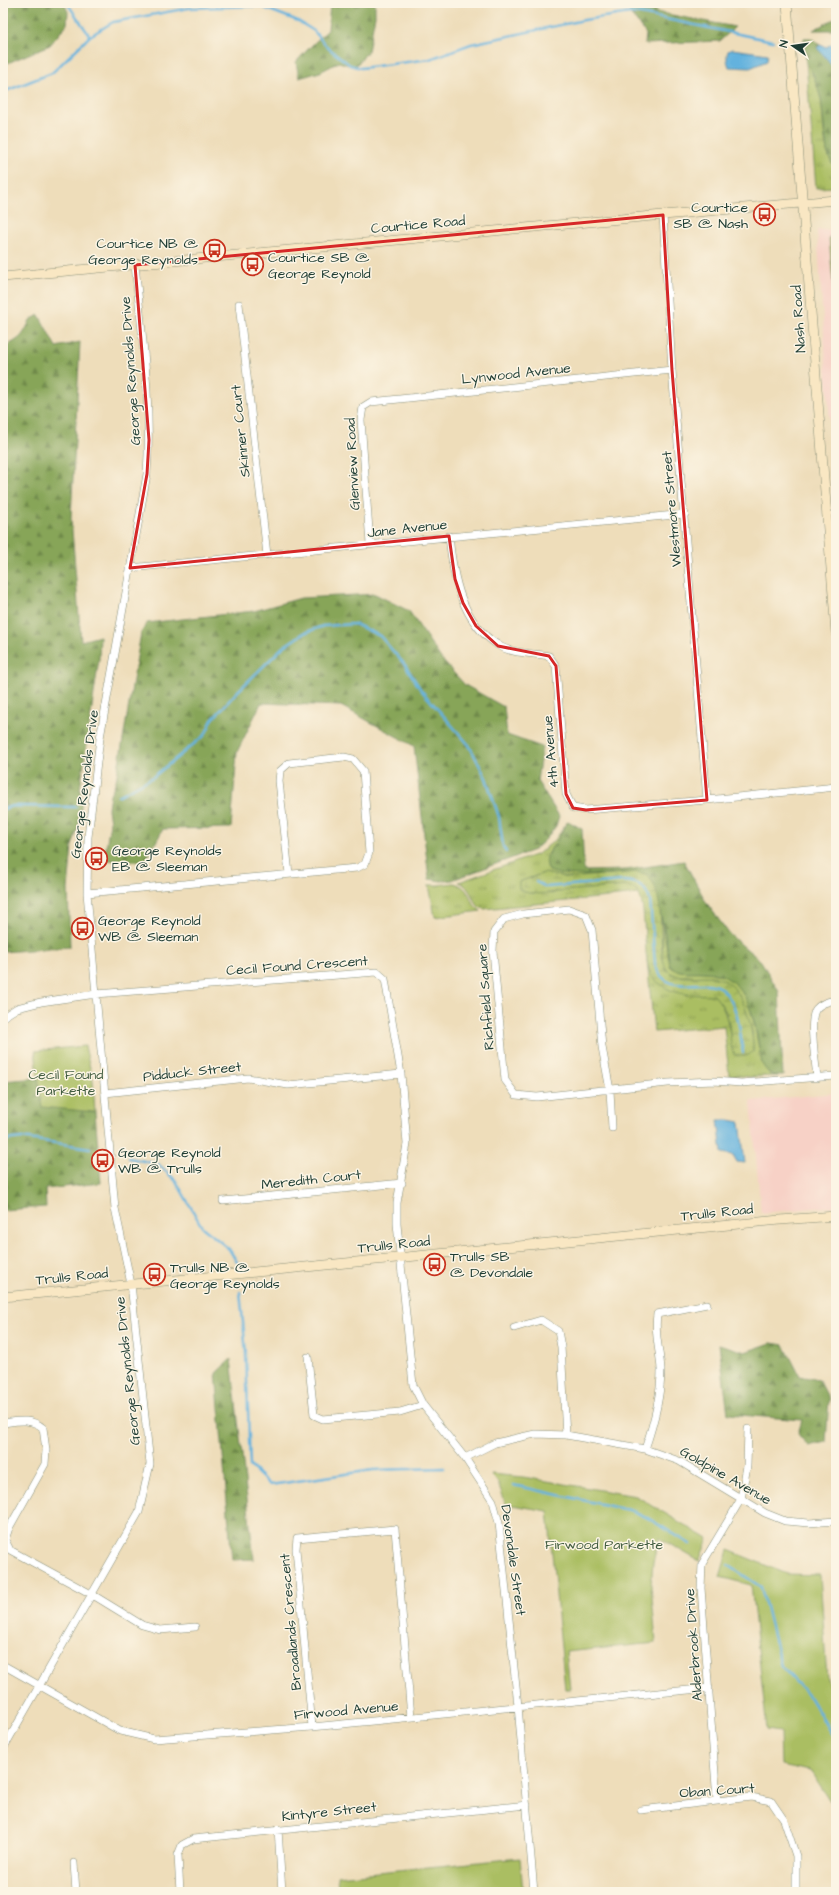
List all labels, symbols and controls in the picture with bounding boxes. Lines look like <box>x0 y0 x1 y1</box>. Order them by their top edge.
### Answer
north arrow <box>773 26 813 66</box>
text: N <box>776 39 792 49</box>
place label: Courtice SB @ Nash <box>673 198 748 234</box>
bus stop icon: Courtice SB @ Nash <box>751 202 777 228</box>
street label: Courtice Road <box>370 211 466 239</box>
place label: Courtice NB @ George Reynolds <box>88 234 198 270</box>
bus stop icon: Courtice NB @ George Reynolds <box>201 238 227 264</box>
place label: Courtice SB @ George Reynold <box>268 248 371 284</box>
bus stop icon: Courtice SB @ George Reynold <box>239 252 265 278</box>
street label: Nash Road <box>787 285 811 353</box>
street label: George Reynolds Drive <box>116 295 146 446</box>
street label: Lynwood Avenue <box>461 358 572 390</box>
street label: Skinner Court <box>226 383 256 478</box>
street label: Glenview Road <box>341 417 365 511</box>
street label: Westmore Street <box>657 450 687 568</box>
street label: Jane Avenue <box>366 515 448 543</box>
street label: George Reynolds Drive <box>66 708 104 859</box>
street label: 4th Avenue <box>538 714 564 789</box>
place label: George Reynolds EB @ Sleeman <box>112 841 222 877</box>
bus stop icon: George Reynolds EB @ Sleeman <box>84 845 110 871</box>
place label: George Reynold WB @ Sleeman <box>98 911 201 947</box>
bus stop icon: George Reynold WB @ Sleeman <box>69 915 95 941</box>
street label: Richfield Square <box>472 943 500 1051</box>
street label: Cecil Found Crescent <box>226 951 369 981</box>
street label: Pidduck Street <box>142 1057 243 1087</box>
park label: Cecil Found Parkette <box>28 1065 104 1101</box>
place label: George Reynold WB @ Trulls <box>118 1143 221 1179</box>
bus stop icon: George Reynold WB @ Trulls <box>90 1147 116 1173</box>
street label: Meredith Court <box>260 1165 362 1195</box>
street label: Trulls Road <box>680 1199 754 1227</box>
street label: Trulls Road <box>357 1231 431 1259</box>
place label: Trulls SB @ Devondale <box>450 1247 533 1283</box>
bus stop icon: Trulls SB @ Devondale <box>422 1251 448 1277</box>
place label: Trulls NB @ George Reynolds <box>170 1258 280 1294</box>
bus stop icon: Trulls NB @ George Reynolds <box>141 1262 167 1288</box>
street label: Trulls Road <box>35 1263 109 1291</box>
street label: George Reynolds Drive <box>110 1295 146 1446</box>
street label: Goldpine Avenue <box>676 1442 775 1510</box>
street label: Devondale Street <box>495 1503 531 1617</box>
park label: Firwood Parkette <box>545 1535 664 1555</box>
street label: Broadlands Crescent <box>275 1552 307 1691</box>
street label: Alderbrook Drive <box>680 1587 708 1702</box>
street label: Firwood Avenue <box>293 1696 400 1726</box>
street label: Oban Court <box>679 1778 756 1804</box>
street label: Kintyre Street <box>281 1797 378 1827</box>

